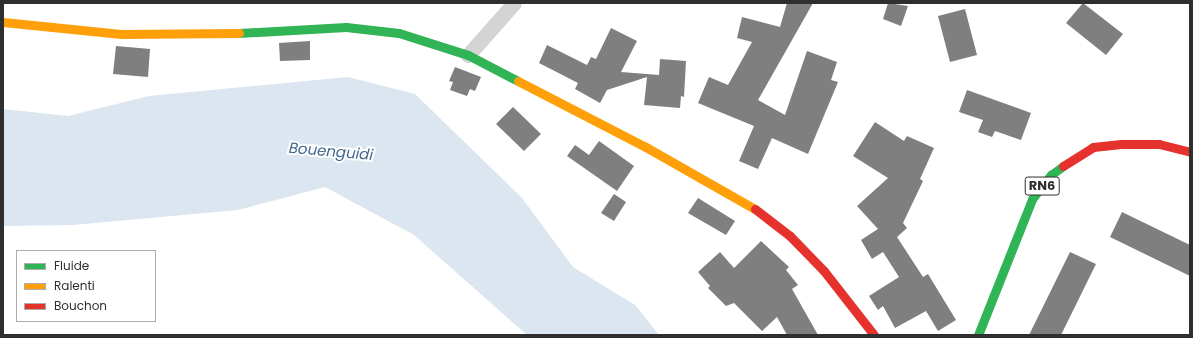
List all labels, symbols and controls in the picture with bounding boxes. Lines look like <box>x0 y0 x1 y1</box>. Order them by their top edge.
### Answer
water label: Bouenguidi <box>288 138 374 164</box>
road number: RN6 <box>1024 175 1060 197</box>
legend <box>16 250 156 322</box>
text: Fluide <box>54 257 89 274</box>
text: Ralenti <box>54 277 95 294</box>
text: Bouchon <box>54 297 107 314</box>

